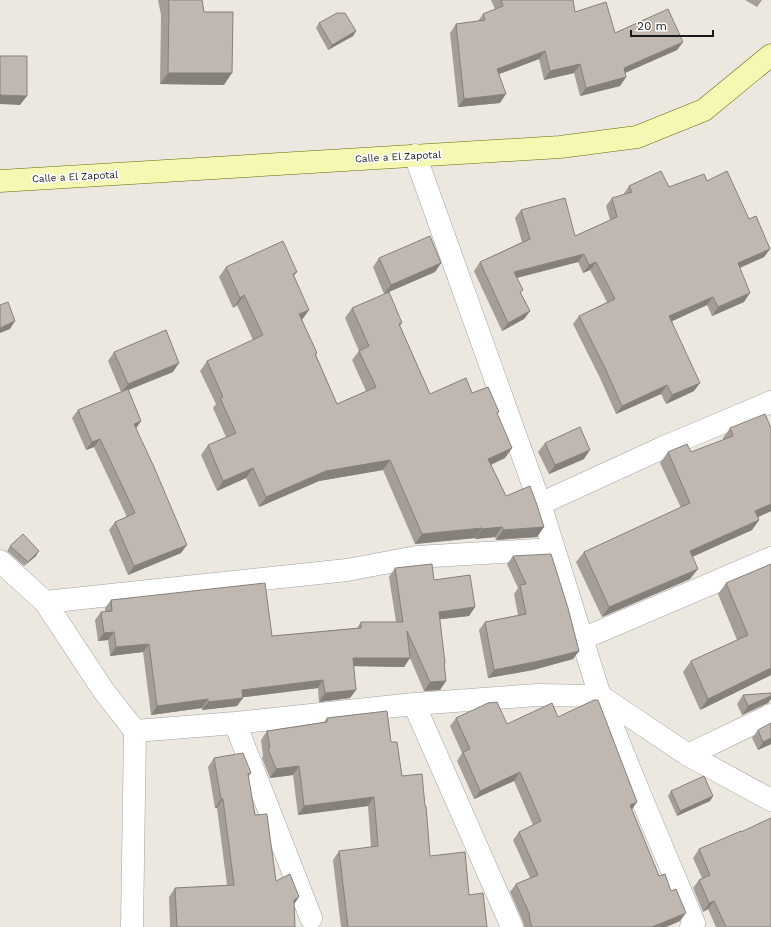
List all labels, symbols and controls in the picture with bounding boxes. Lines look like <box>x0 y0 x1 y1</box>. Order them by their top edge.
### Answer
scale bar <box>631 12 713 38</box>
text: 20 m <box>637 19 667 33</box>
street label: Calle a El Zapotal <box>355 149 441 164</box>
street label: Calle a El Zapotal <box>32 169 118 184</box>

